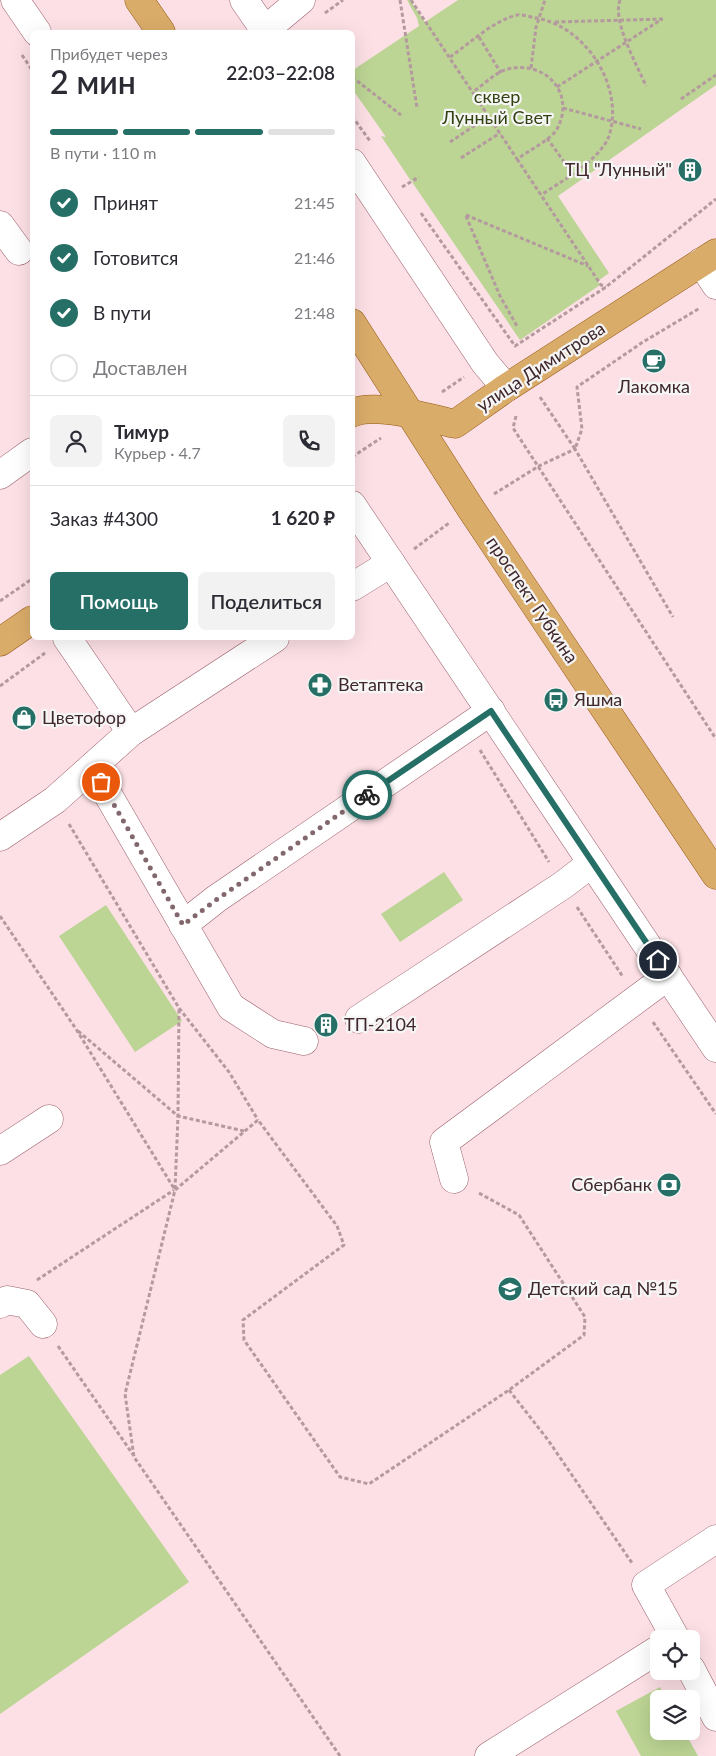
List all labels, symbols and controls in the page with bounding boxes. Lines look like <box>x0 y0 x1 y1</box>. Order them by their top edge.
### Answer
text: Прибудет через <box>50 44 168 63</box>
text: 22:03–22:08 <box>226 61 335 84</box>
text: 2 мин <box>50 62 136 101</box>
park label: сквер Лунный Свет <box>441 85 552 128</box>
text: В пути · 110 m <box>50 143 156 162</box>
building icon: ТЦ "Лунный" <box>677 157 703 183</box>
place label: ТЦ "Лунный" <box>565 158 672 180</box>
icon: check <box>50 189 78 217</box>
text: Принят <box>93 191 158 214</box>
text: 21:45 <box>294 193 335 212</box>
icon: check <box>50 244 78 272</box>
text: Готовится <box>93 246 178 269</box>
text: 21:46 <box>294 248 335 267</box>
icon: check <box>50 299 78 327</box>
text: В пути <box>93 301 151 324</box>
text: 21:48 <box>294 303 335 322</box>
street label: улица Димитрова <box>472 317 609 416</box>
cafe icon: Лакомка <box>641 348 667 374</box>
text: Доставлен <box>93 356 187 379</box>
place label: Лакомка <box>617 375 690 397</box>
button: person <box>50 415 102 467</box>
button: phone <box>283 415 335 467</box>
text: Тимур <box>114 420 169 443</box>
text: Курьер · 4.7 <box>114 443 201 462</box>
text: 1 620 ₽ <box>271 506 335 529</box>
text: Заказ #4300 <box>50 507 158 530</box>
street label: проспект Губкина <box>482 532 583 667</box>
button: Помощь <box>50 572 188 630</box>
button: Поделиться <box>198 572 335 630</box>
pharmacy icon: Ветаптека <box>307 672 333 698</box>
place label: Ветаптека <box>338 673 423 695</box>
bus stop icon: Яшма <box>543 687 569 713</box>
place label: Яшма <box>573 688 622 710</box>
shop icon: Цветофор <box>11 705 37 731</box>
place label: Цветофор <box>42 706 126 728</box>
pin <box>80 761 122 803</box>
icon: bag <box>87 768 115 796</box>
courier <box>342 770 392 820</box>
icon: bike <box>353 781 381 809</box>
pin <box>637 939 679 981</box>
icon: home <box>644 946 672 974</box>
building icon: ТП-2104 <box>313 1012 339 1038</box>
place label: ТП-2104 <box>344 1013 416 1035</box>
bank icon: Сбербанк <box>656 1172 682 1198</box>
place label: Сбербанк <box>571 1173 653 1195</box>
school or university icon: Детский сад №15 <box>497 1276 523 1302</box>
place label: Детский сад №15 <box>528 1277 678 1299</box>
map controls <box>650 1630 700 1740</box>
button: locate <box>650 1630 700 1680</box>
button: layers <box>650 1690 700 1740</box>

